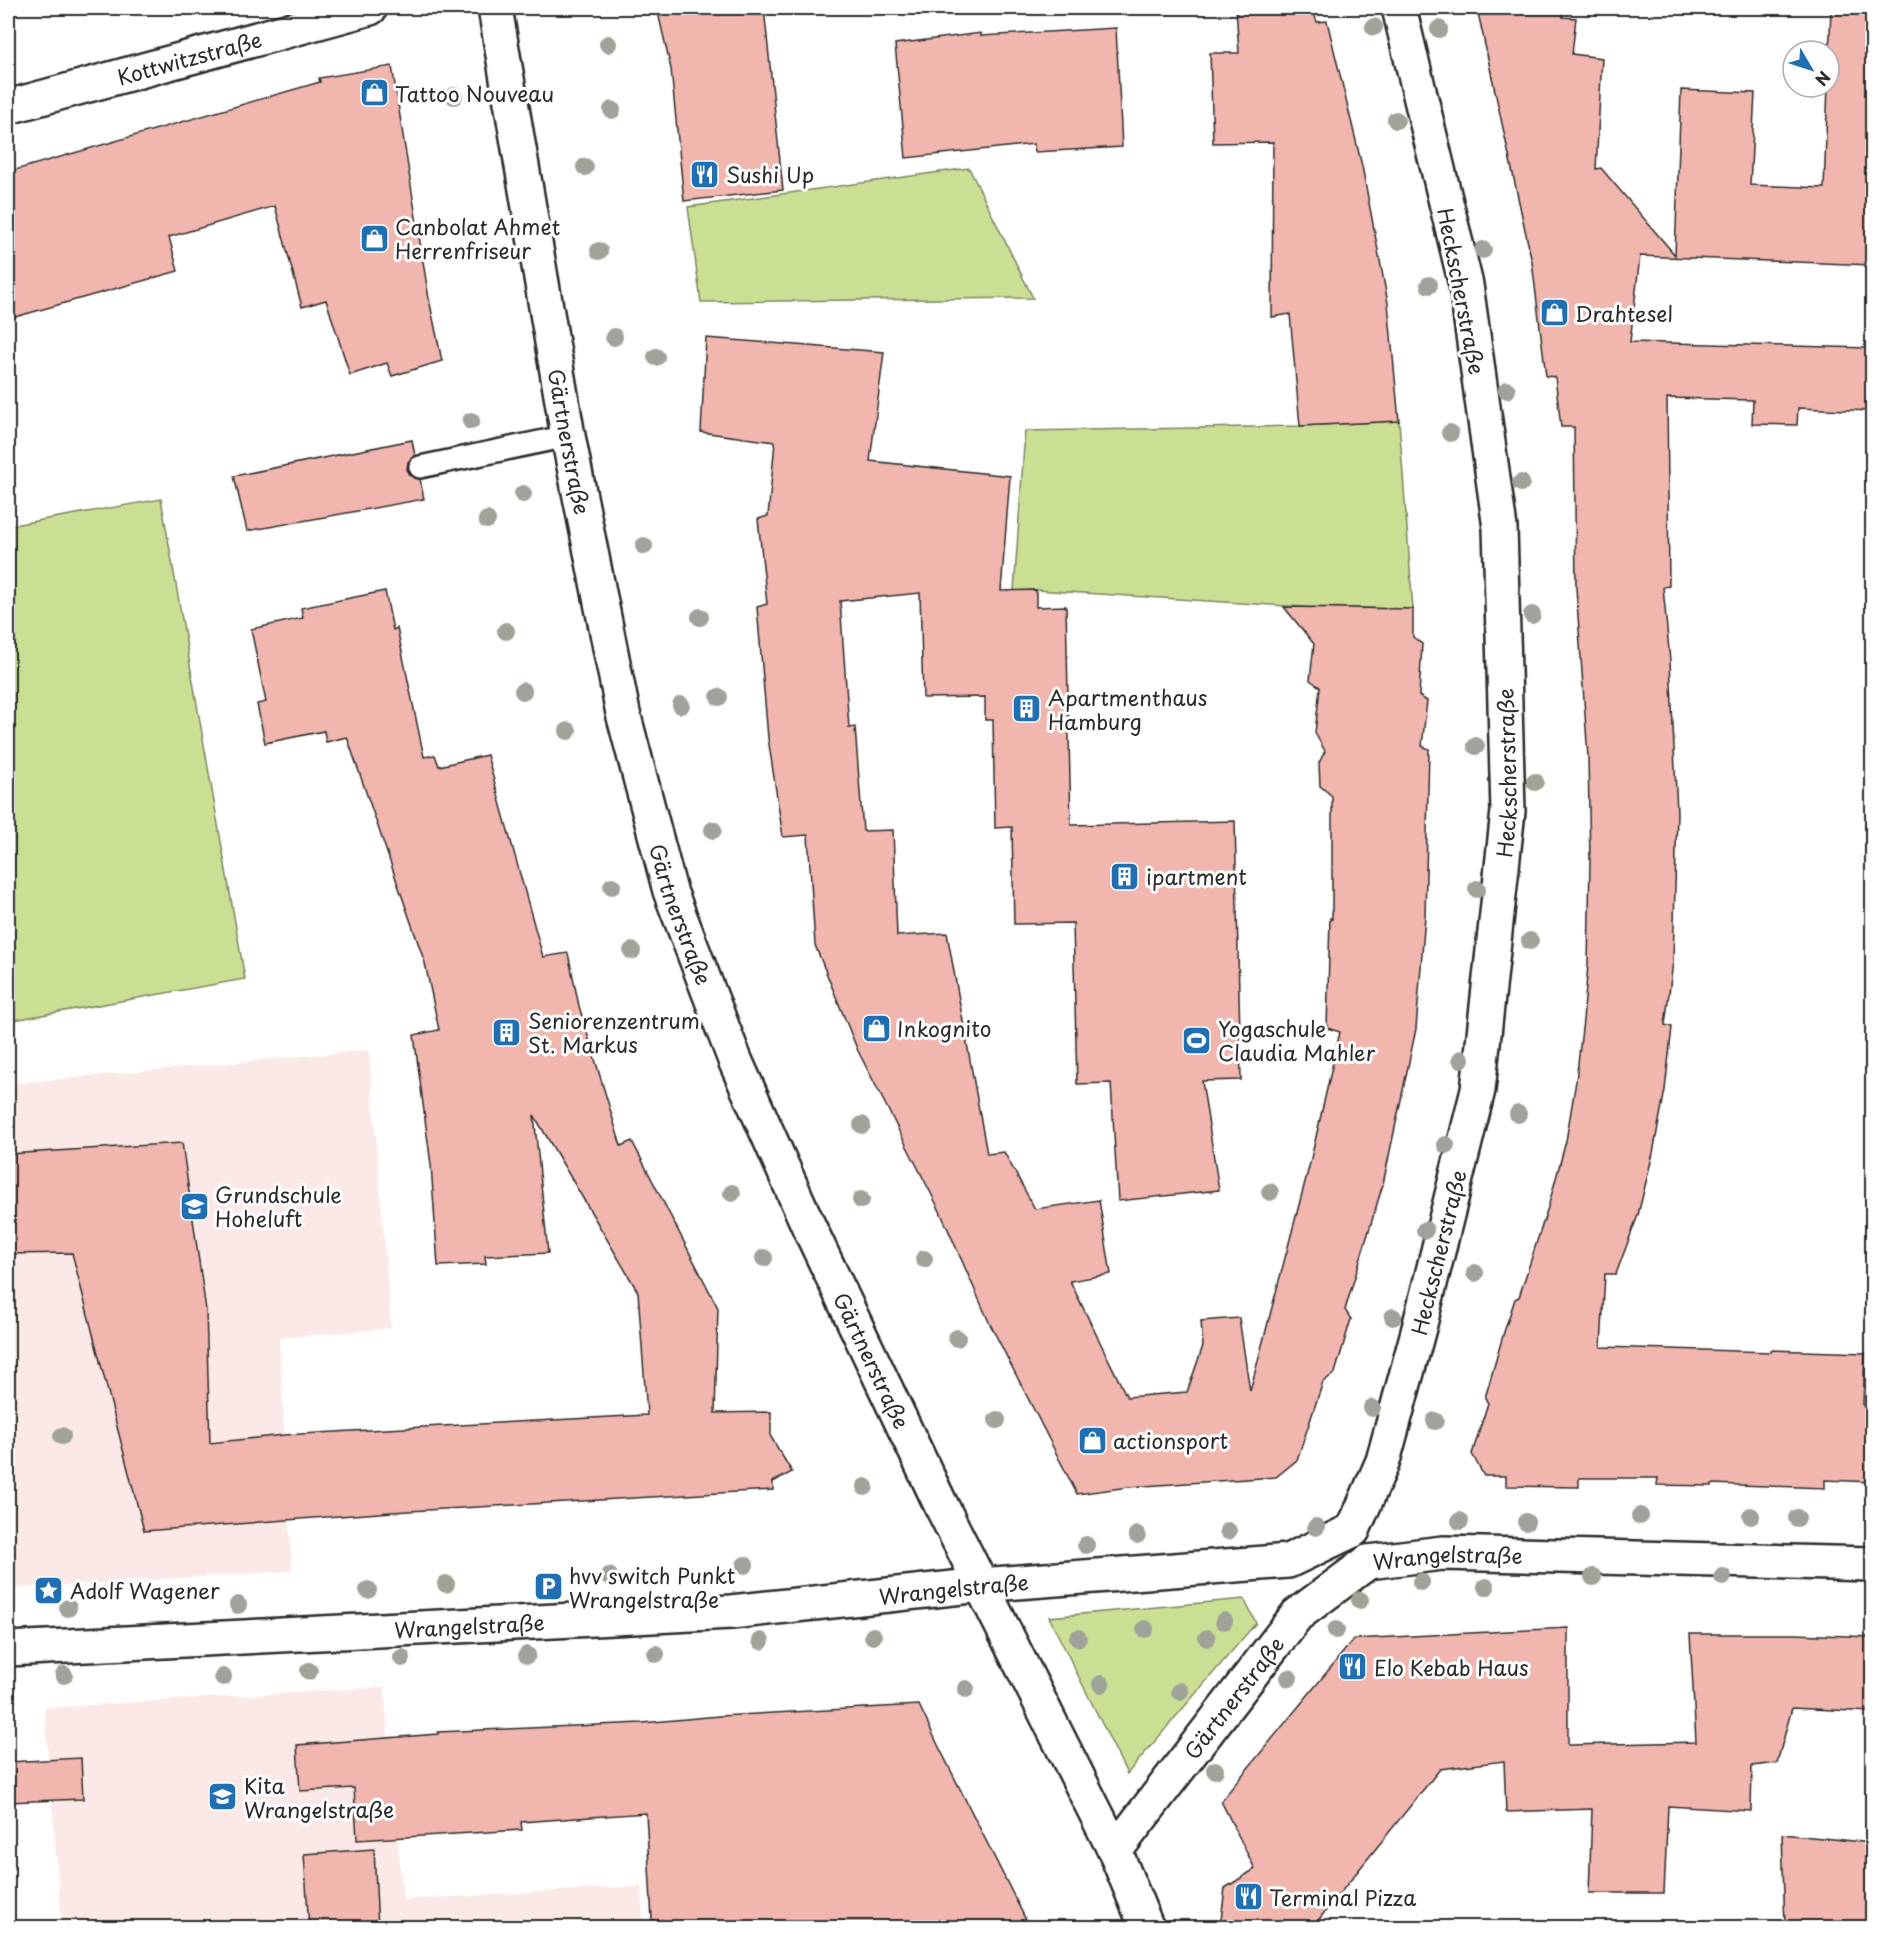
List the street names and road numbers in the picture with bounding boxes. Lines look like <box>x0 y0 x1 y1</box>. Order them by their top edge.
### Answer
street label: Kottwitzstraße <box>113 22 265 92</box>
street label: Heckscherstraße <box>1430 205 1494 377</box>
street label: Gärtnerstraße <box>541 366 599 517</box>
street label: Heckscherstraße <box>1487 688 1524 859</box>
street label: Gärtnerstraße <box>642 840 721 989</box>
street label: Heckscherstraße <box>1402 1166 1474 1338</box>
street label: Gärtnerstraße <box>826 1287 918 1434</box>
street label: Wrangelstraße <box>1371 1537 1523 1577</box>
street label: Wrangelstraße <box>877 1565 1030 1612</box>
street label: Wrangelstraße <box>394 1606 545 1645</box>
street label: Gärtnerstraße <box>1176 1629 1291 1766</box>

